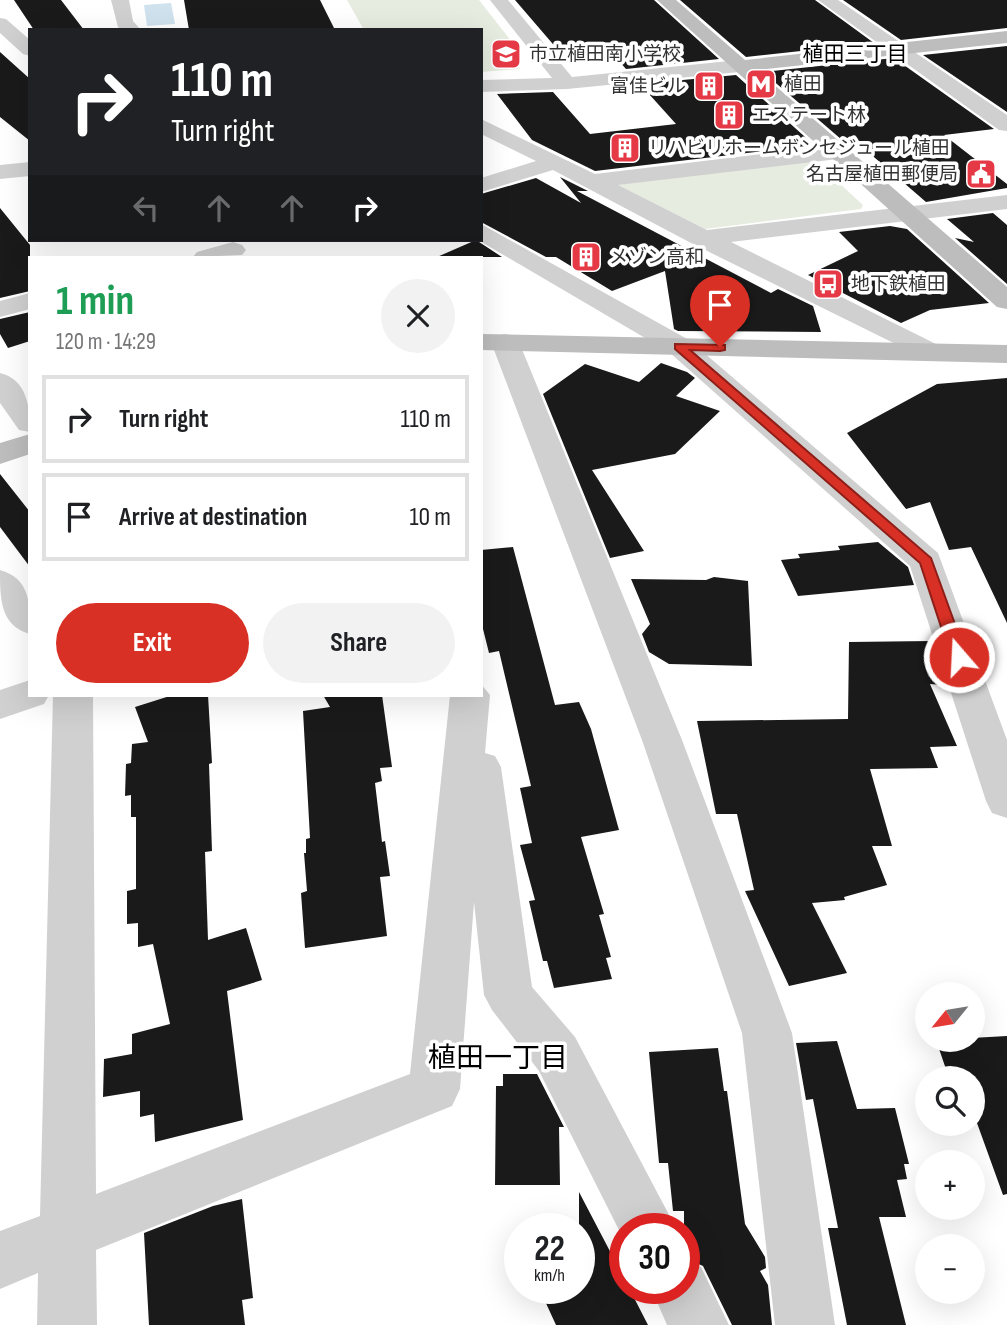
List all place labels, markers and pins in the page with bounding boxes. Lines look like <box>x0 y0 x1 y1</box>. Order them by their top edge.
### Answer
school or university icon: 市立植田南小学校 <box>489 37 523 71</box>
place label: 市立植田南小学校 <box>529 43 681 66</box>
metro station icon: 植田 <box>744 67 778 101</box>
building icon: 富佳ビル <box>692 69 726 103</box>
place label: 植田 <box>784 73 822 96</box>
place label: 富佳ビル <box>610 75 686 98</box>
building icon: エステート林 <box>712 98 746 132</box>
place label: エステート林 <box>752 104 866 127</box>
building icon: リハビリホームボンセジュール植田 <box>608 131 642 165</box>
place label: リハビリホームボンセジュール植田 <box>648 137 950 160</box>
public building icon: 名古屋植田郵便局 <box>964 157 998 191</box>
place label: 名古屋植田郵便局 <box>806 163 958 186</box>
building icon: メゾン高和 <box>569 240 603 274</box>
place label: メゾン高和 <box>609 246 704 269</box>
bus stop icon: 地下鉄植田 <box>811 267 845 301</box>
place label: 地下鉄植田 <box>851 273 946 296</box>
pin <box>690 275 750 347</box>

